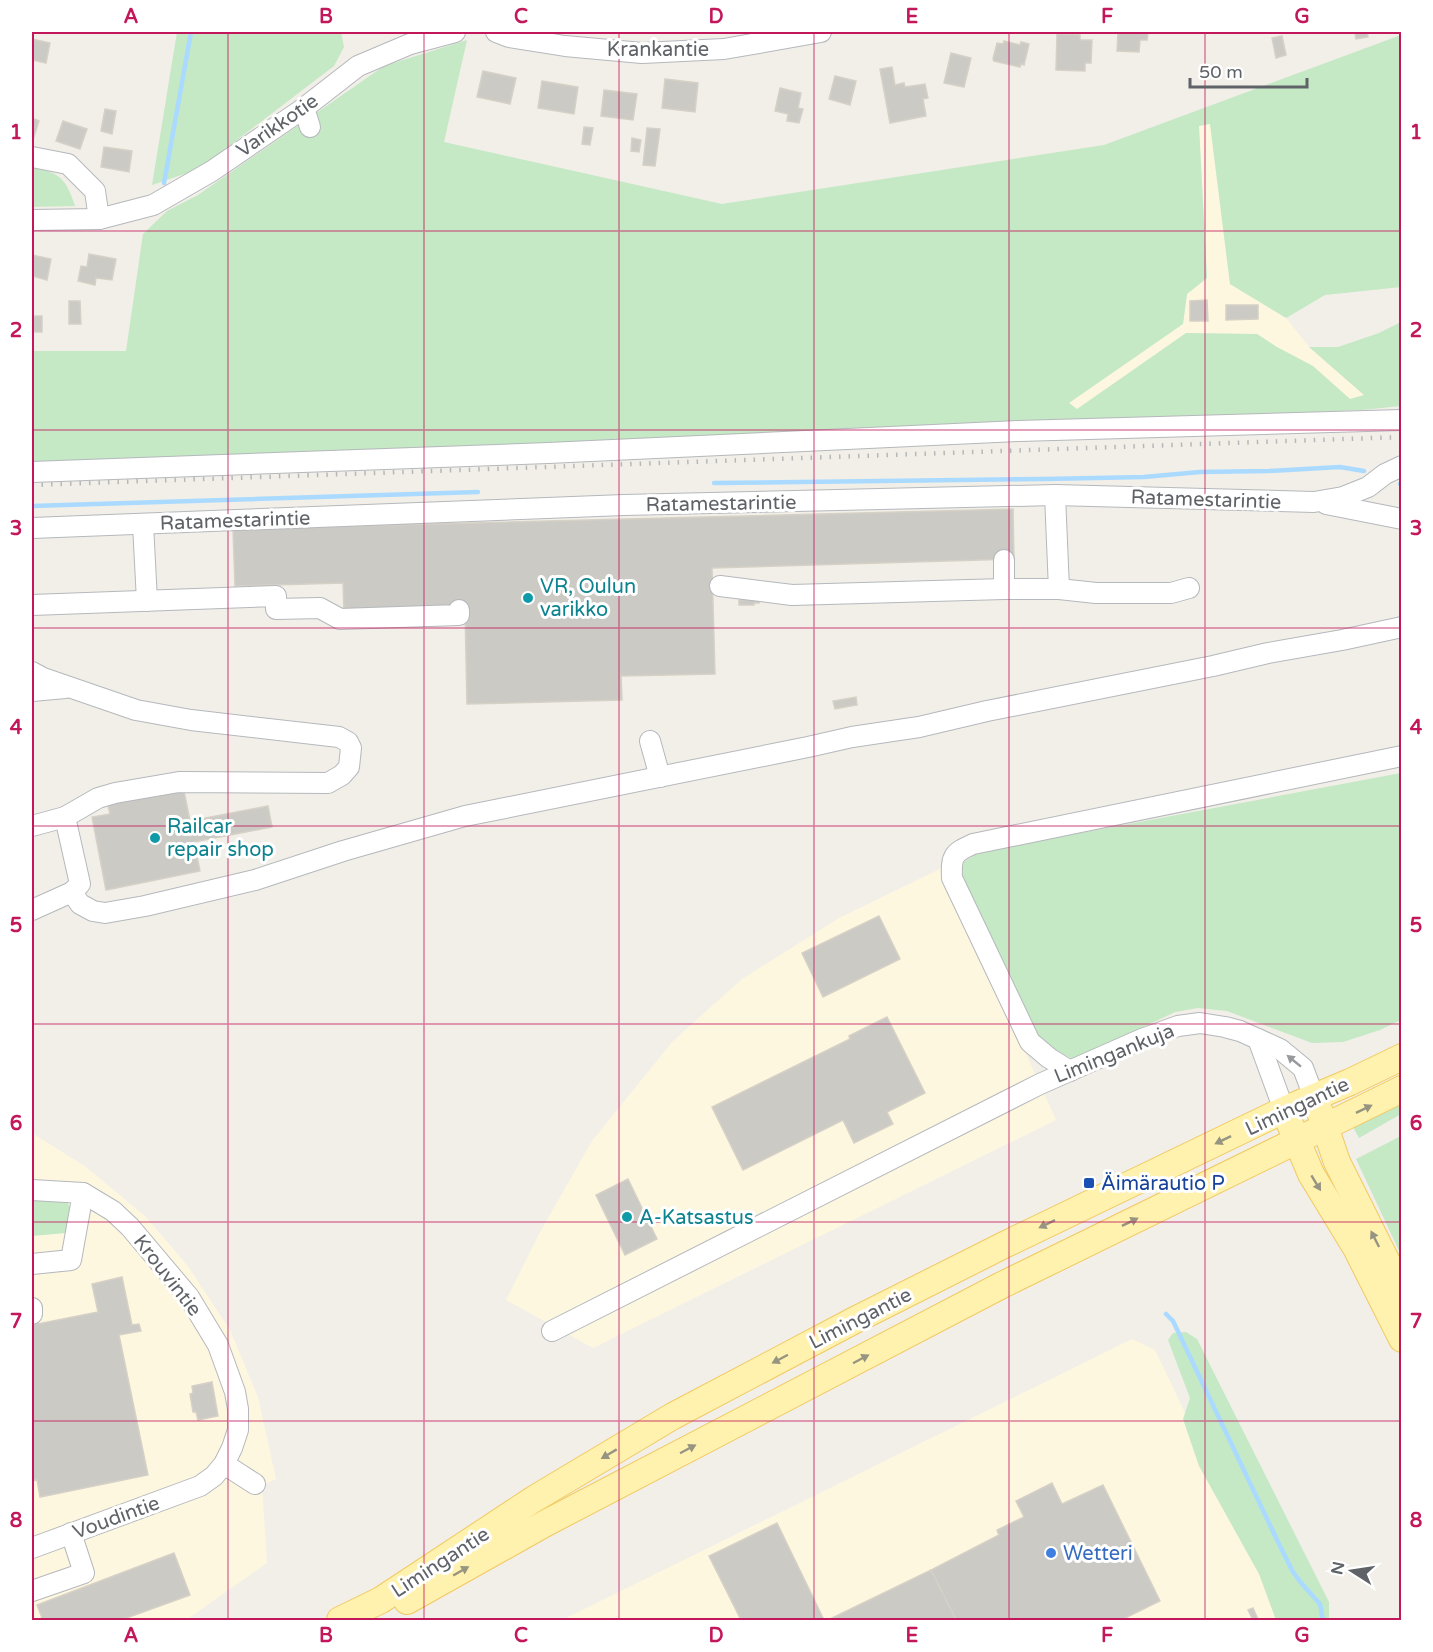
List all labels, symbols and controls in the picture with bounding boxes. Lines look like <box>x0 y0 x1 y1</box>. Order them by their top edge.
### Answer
text: A <box>124 5 139 29</box>
text: B <box>319 5 333 29</box>
text: C <box>514 5 528 29</box>
text: D <box>708 5 724 29</box>
text: E <box>906 5 919 29</box>
text: F <box>1101 5 1113 29</box>
text: G <box>1294 5 1310 29</box>
street label: Krankantie <box>607 38 709 62</box>
scale bar <box>1190 51 1307 89</box>
text: 50 m <box>1199 61 1243 83</box>
street label: Varikkotie <box>232 89 323 163</box>
text: 1 <box>10 121 22 145</box>
text: 1 <box>1410 121 1422 145</box>
text: 2 <box>10 319 22 343</box>
text: 2 <box>1410 319 1422 343</box>
street label: Ratamestarintie <box>1130 485 1282 515</box>
street label: Ratamestarintie <box>645 491 797 517</box>
street label: Ratamestarintie <box>159 506 311 536</box>
text: 3 <box>10 517 22 541</box>
text: 3 <box>1410 517 1422 541</box>
place label: VR, Oulun varikko <box>540 575 636 622</box>
marker: VR, Oulun varikko <box>521 591 535 605</box>
text: 4 <box>10 716 23 740</box>
text: 4 <box>1410 716 1423 740</box>
place label: Railcar repair shop <box>167 815 274 862</box>
marker: Railcar repair shop <box>148 831 162 845</box>
text: 5 <box>10 914 22 938</box>
text: 5 <box>1410 914 1422 938</box>
street label: Limingankuja <box>1051 1019 1178 1089</box>
one-way arrow <box>1286 1054 1302 1067</box>
street label: Limingantie <box>1242 1072 1353 1141</box>
one-way arrow <box>1355 1104 1372 1113</box>
text: 6 <box>10 1112 22 1136</box>
text: 6 <box>1410 1112 1422 1136</box>
one-way arrow <box>1215 1135 1232 1144</box>
place label: Äimärautio P <box>1101 1172 1225 1196</box>
one-way arrow <box>1311 1175 1322 1191</box>
marker: Äimärautio P <box>1082 1176 1096 1190</box>
place label: A-Katsastus <box>639 1206 754 1230</box>
marker: A-Katsastus <box>620 1210 634 1224</box>
one-way arrow <box>1122 1218 1139 1227</box>
one-way arrow <box>1039 1219 1056 1229</box>
street label: Krouvintie <box>128 1230 206 1321</box>
one-way arrow <box>1371 1231 1380 1248</box>
street label: Limingantie <box>805 1283 916 1355</box>
text: 7 <box>10 1310 22 1334</box>
text: 7 <box>1410 1310 1422 1334</box>
one-way arrow <box>771 1354 788 1364</box>
one-way arrow <box>852 1354 870 1364</box>
one-way arrow <box>680 1444 697 1454</box>
one-way arrow <box>601 1449 617 1460</box>
street label: Voudintie <box>70 1491 163 1545</box>
text: 8 <box>10 1509 22 1533</box>
text: 8 <box>1410 1509 1422 1533</box>
street label: Limingantie <box>387 1522 494 1603</box>
north arrow <box>1322 1541 1382 1601</box>
place label: Wetteri <box>1063 1542 1133 1566</box>
marker: Wetteri <box>1044 1546 1058 1560</box>
text: N <box>1327 1560 1349 1576</box>
one-way arrow <box>453 1566 470 1576</box>
text: A <box>124 1624 139 1648</box>
text: B <box>319 1624 333 1648</box>
text: C <box>514 1624 528 1648</box>
text: D <box>708 1624 724 1648</box>
text: E <box>906 1624 919 1648</box>
text: F <box>1101 1624 1113 1648</box>
text: G <box>1294 1624 1310 1648</box>

